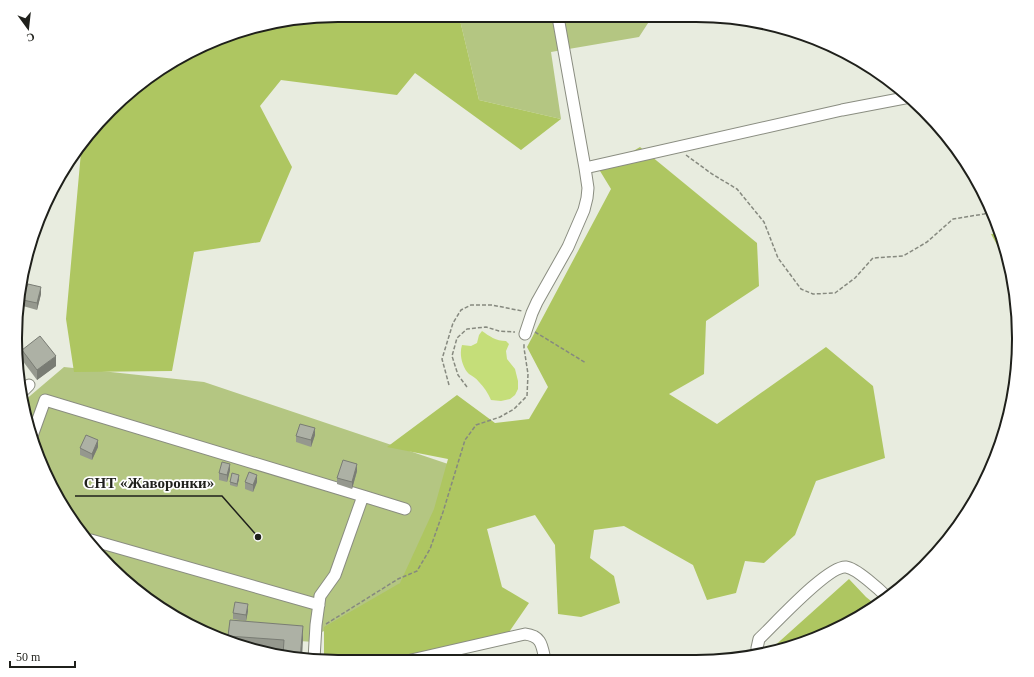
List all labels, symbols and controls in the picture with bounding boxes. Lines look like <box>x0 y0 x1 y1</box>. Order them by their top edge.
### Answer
north arrow <box>8 8 48 48</box>
text: С <box>25 31 36 44</box>
callout: СНТ «Жаворонки» <box>75 469 222 496</box>
text: СНТ «Жаворонки» <box>84 475 214 491</box>
scale bar <box>10 643 75 669</box>
text: 50 m <box>16 650 41 664</box>

